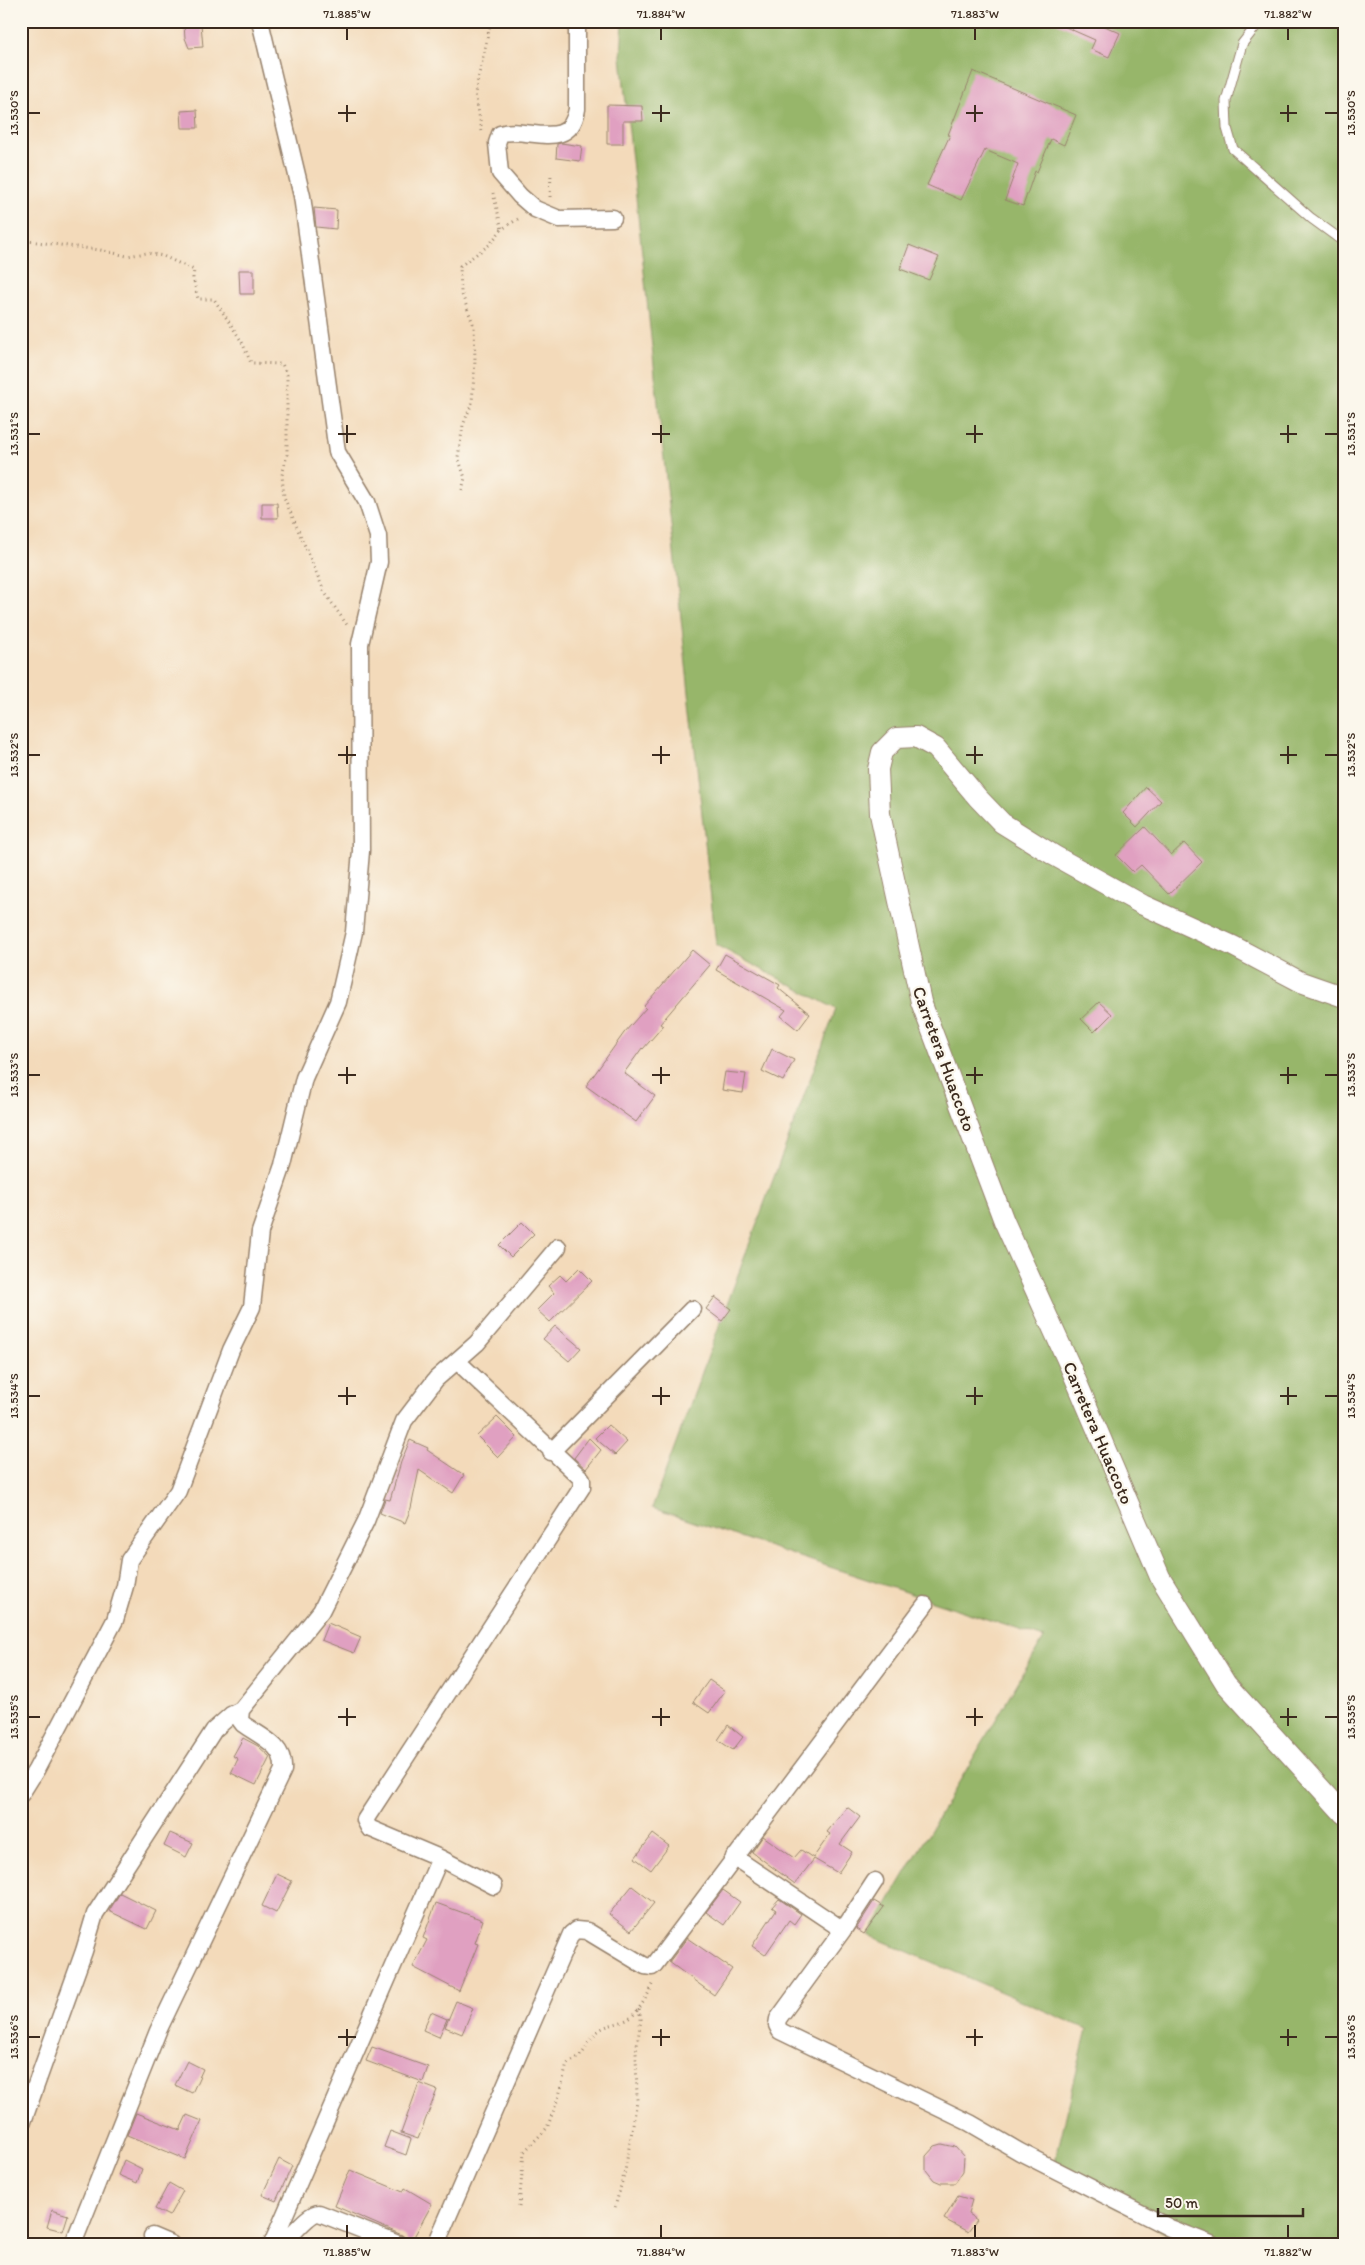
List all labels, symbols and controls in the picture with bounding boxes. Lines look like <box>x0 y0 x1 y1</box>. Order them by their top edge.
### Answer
text: 71.885°W <box>323 7 371 21</box>
text: 71.884°W <box>637 7 685 21</box>
text: 71.883°W <box>951 7 999 21</box>
text: 71.882°W <box>1264 7 1312 21</box>
text: 13.530°S <box>7 90 21 136</box>
text: 13.530°S <box>1344 90 1358 136</box>
text: 13.531°S <box>7 412 21 456</box>
text: 13.531°S <box>1344 412 1358 456</box>
text: 13.532°S <box>7 732 21 777</box>
text: 13.532°S <box>1344 732 1358 777</box>
street label: Carretera Huaccoto <box>908 983 980 1135</box>
text: 13.533°S <box>7 1052 21 1097</box>
text: 13.533°S <box>1344 1052 1358 1097</box>
street label: Carretera Huaccoto <box>1058 1358 1138 1508</box>
text: 13.534°S <box>7 1373 21 1419</box>
text: 13.534°S <box>1344 1373 1358 1419</box>
text: 13.535°S <box>7 1695 21 1739</box>
text: 13.535°S <box>1344 1695 1358 1739</box>
text: 13.536°S <box>7 2014 21 2059</box>
text: 13.536°S <box>1344 2014 1358 2059</box>
scale bar <box>1158 2185 1302 2217</box>
text: 50 m <box>1165 2194 1198 2212</box>
text: 71.885°W <box>323 2245 371 2259</box>
text: 71.884°W <box>637 2245 685 2259</box>
text: 71.883°W <box>951 2245 999 2259</box>
text: 71.882°W <box>1264 2245 1312 2259</box>

